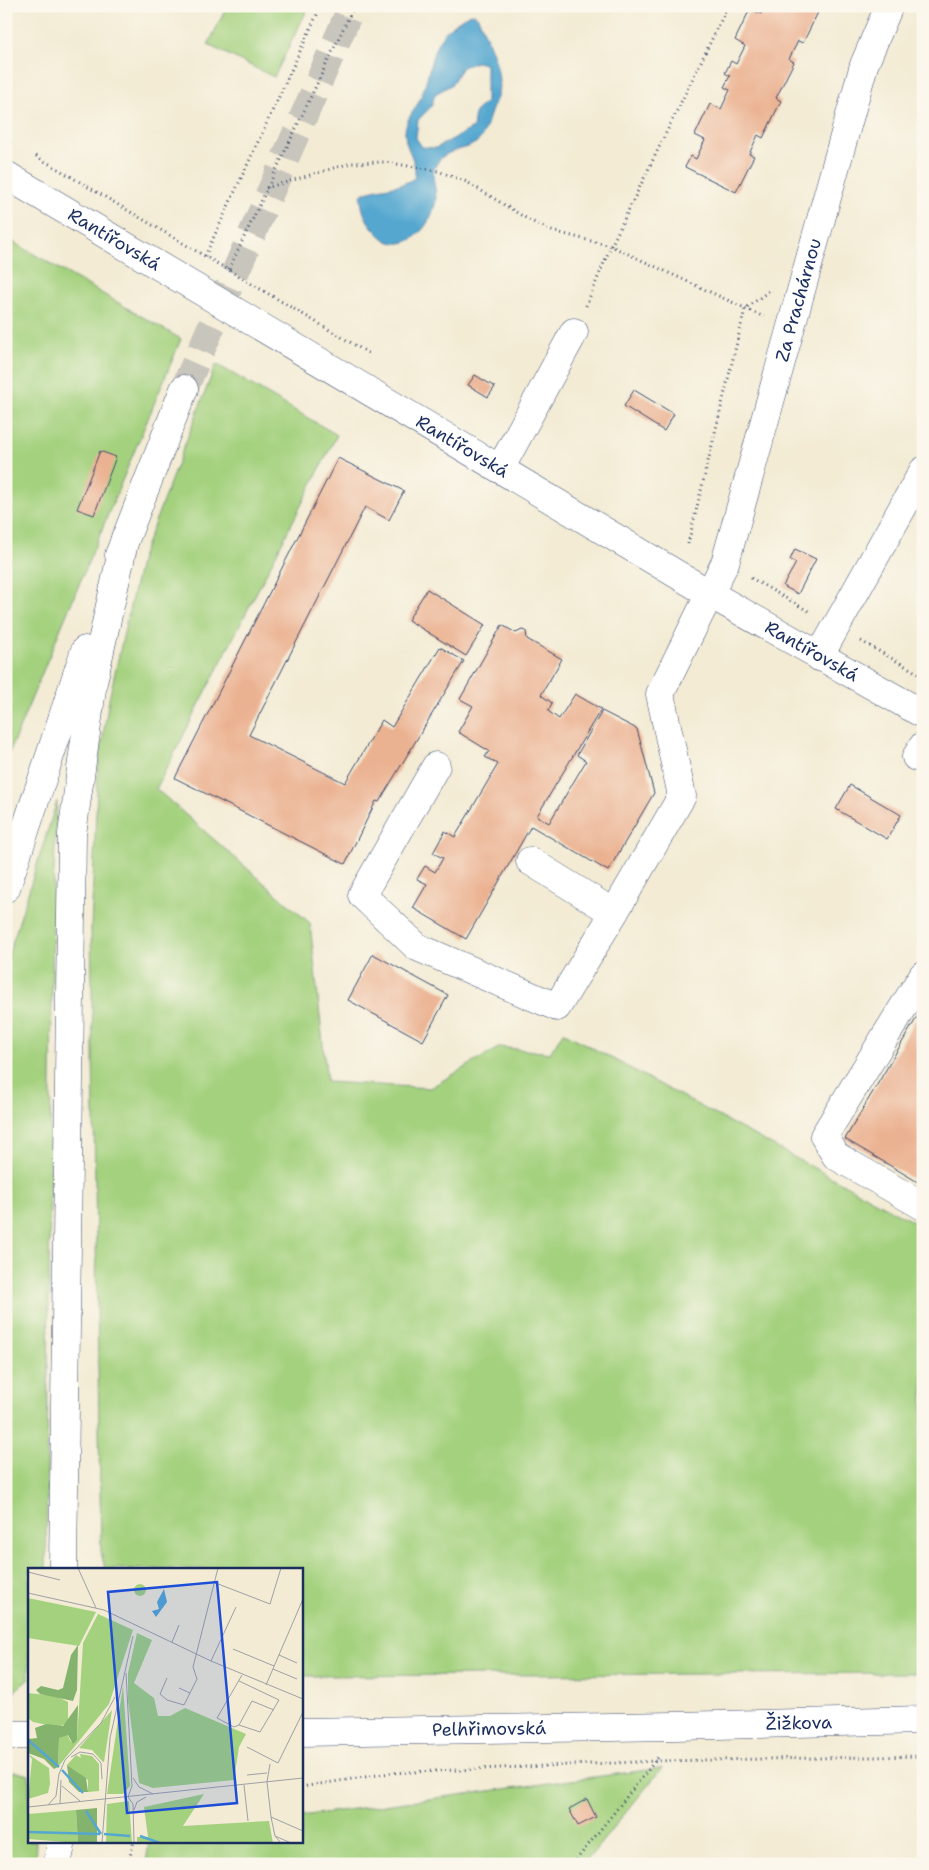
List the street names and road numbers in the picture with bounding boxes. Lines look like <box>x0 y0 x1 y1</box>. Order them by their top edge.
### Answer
street label: Rantířovská <box>63 203 165 276</box>
street label: Za Prachárnou <box>770 235 827 364</box>
street label: Rantířovská <box>411 410 513 484</box>
street label: Rantířovská <box>760 615 863 687</box>
street label: Žižkova <box>765 1710 832 1736</box>
street label: Pelhřimovská <box>432 1716 546 1742</box>

